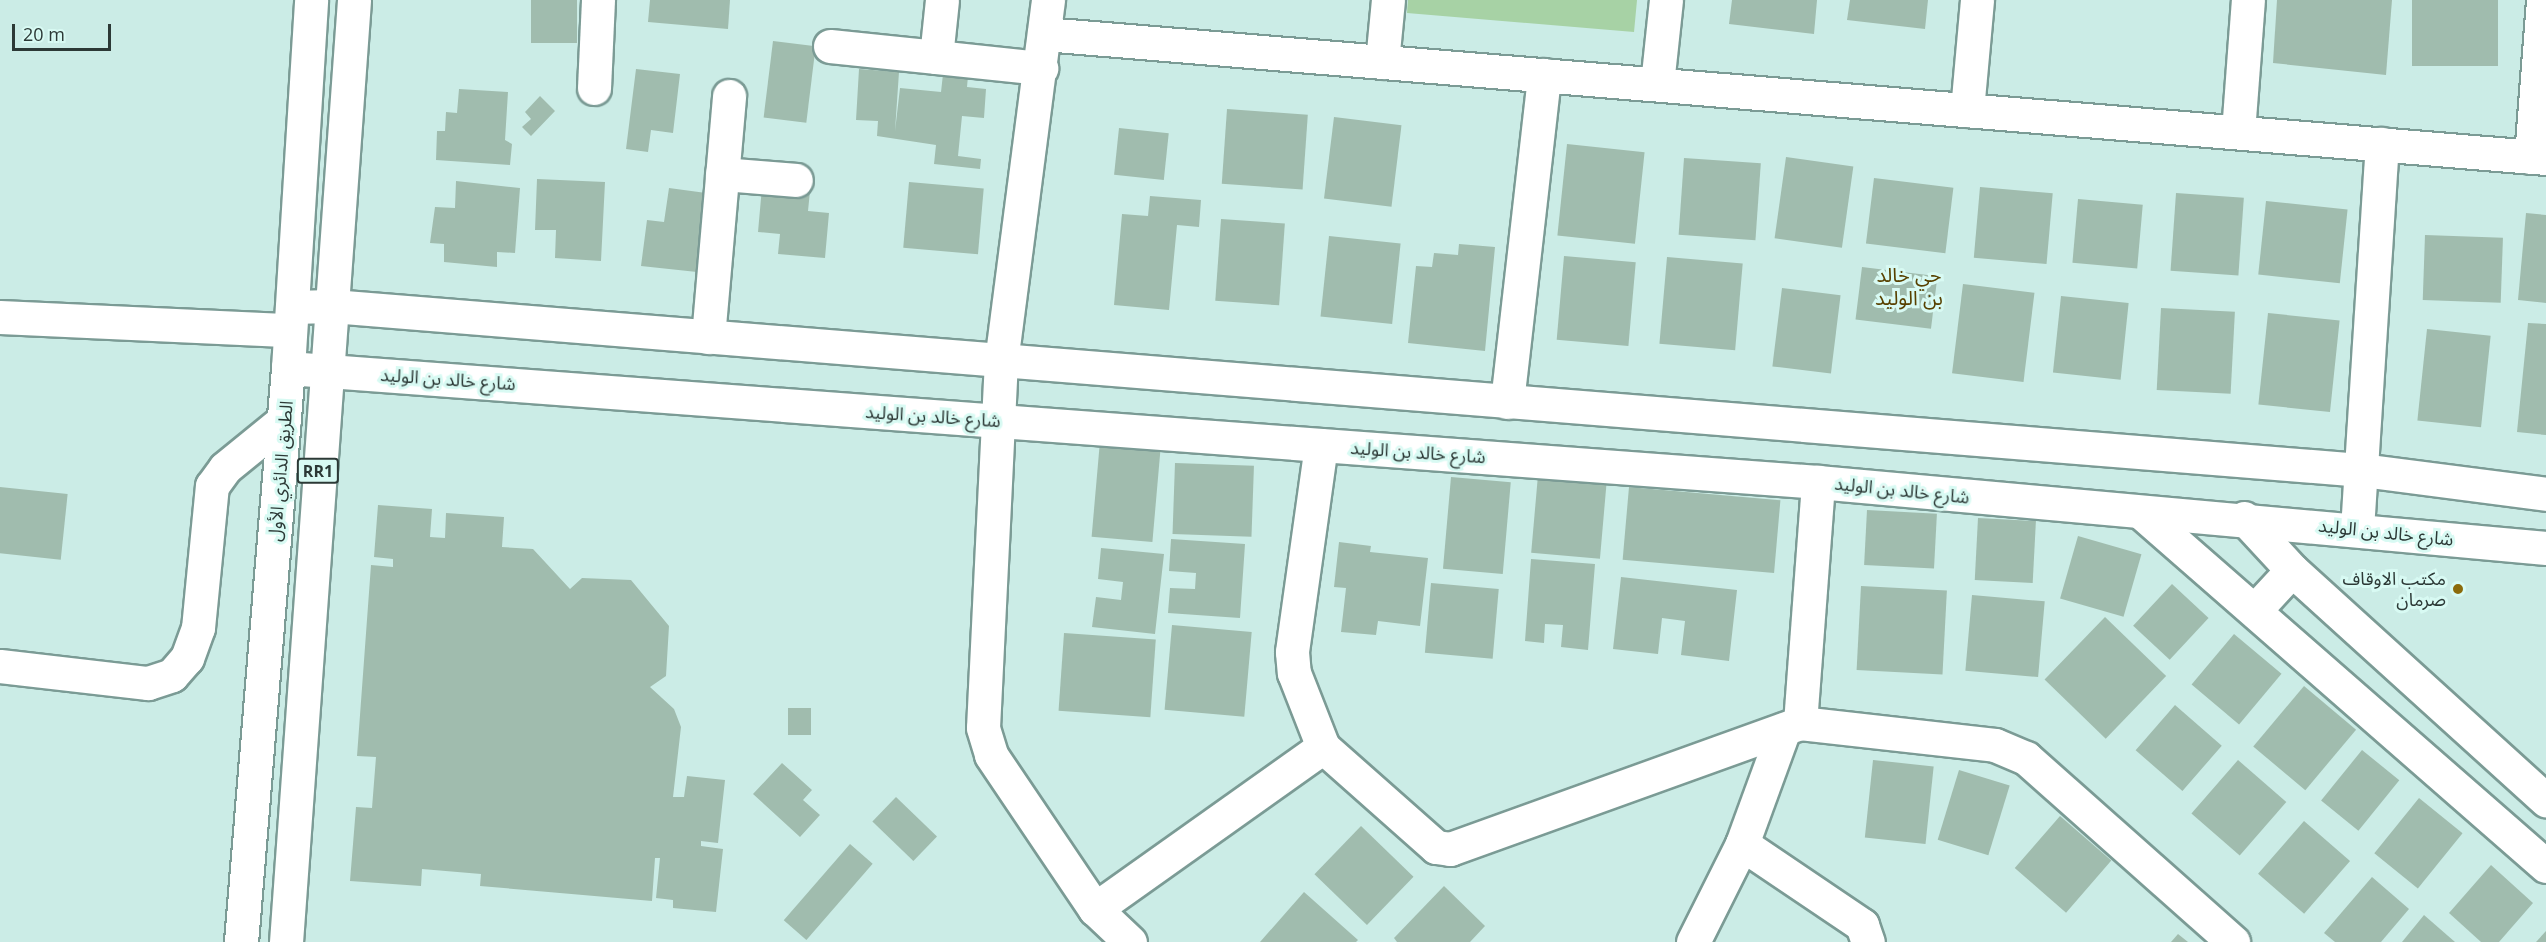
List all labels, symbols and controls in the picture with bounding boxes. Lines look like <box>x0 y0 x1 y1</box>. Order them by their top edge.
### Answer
scale bar <box>15 12 114 50</box>
text: 20 m <box>23 22 65 46</box>
district label: حي خالد بن الوليد <box>1875 263 1943 310</box>
street label: شارع خالد بن الوليد <box>380 363 516 395</box>
street label: الطريق الدائري الأول <box>263 400 297 542</box>
street label: شارع خالد بن الوليد <box>865 400 1001 432</box>
street label: شارع خالد بن الوليد <box>1350 436 1486 468</box>
road number: RR1 <box>296 458 340 484</box>
street label: شارع خالد بن الوليد <box>1833 472 1971 508</box>
street label: شارع خالد بن الوليد <box>2317 514 2455 550</box>
place label: مكتب الاوقاف صرمان <box>2343 568 2446 610</box>
marker: مكتب الاوقاف صرمان <box>2451 582 2465 596</box>

